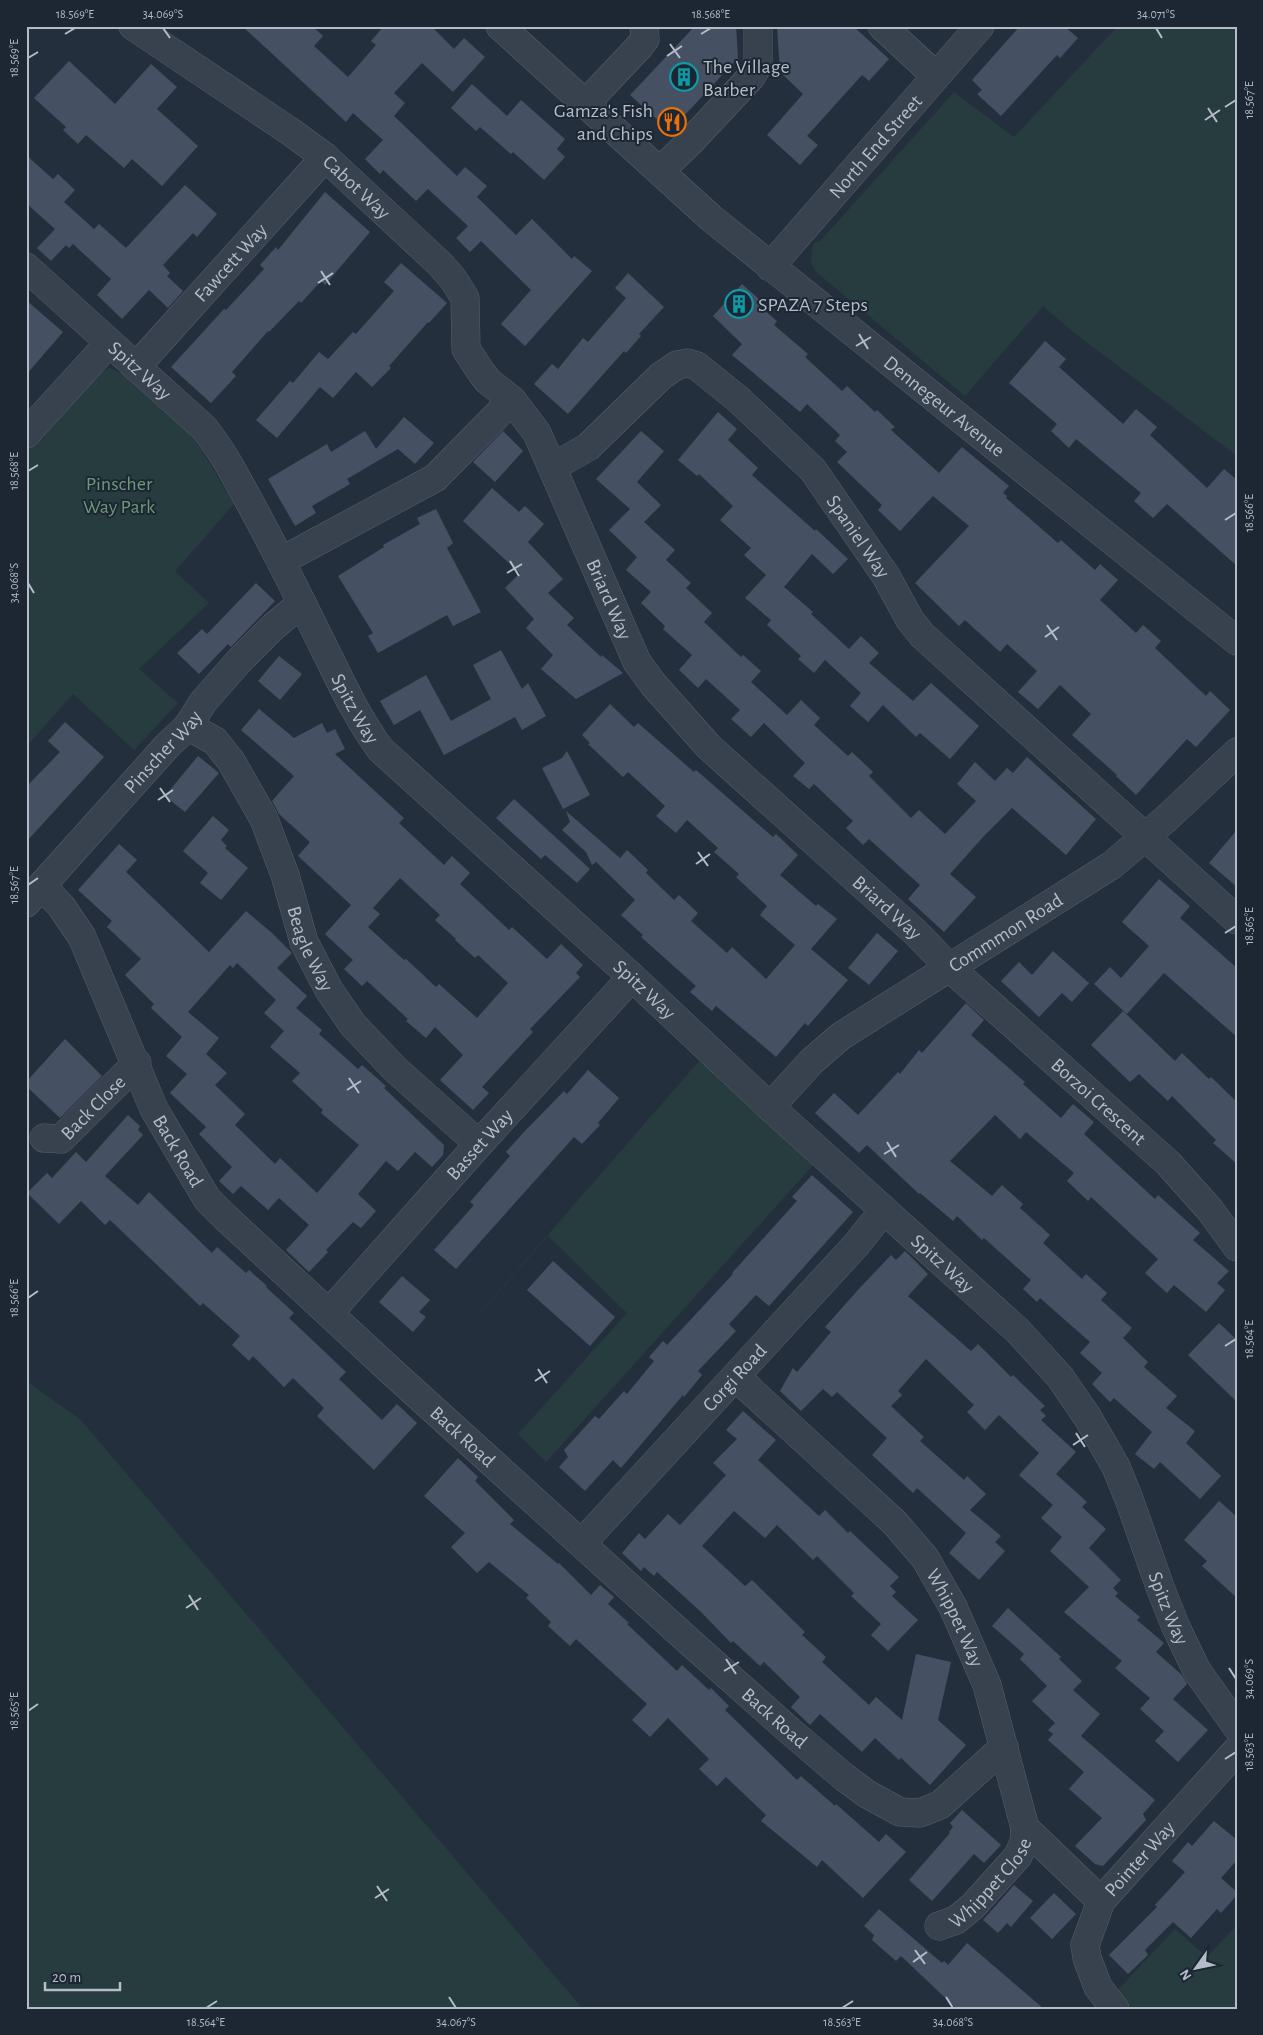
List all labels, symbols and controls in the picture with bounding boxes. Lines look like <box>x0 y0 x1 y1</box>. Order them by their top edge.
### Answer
text: 18.569°E <box>56 8 94 20</box>
text: 34.069°S <box>143 8 183 20</box>
text: 18.568°E <box>692 8 730 20</box>
text: 34.071°S <box>1137 8 1175 20</box>
text: 18.569°E <box>8 39 20 77</box>
place label: The Village Barber <box>703 57 790 100</box>
building icon: The Village Barber <box>669 62 699 92</box>
text: 18.567°E <box>1243 81 1255 119</box>
street label: North End Street <box>826 91 927 203</box>
place label: Gamza's Fish and Chips <box>554 101 653 144</box>
restaurant icon: Gamza's Fish and Chips <box>657 107 687 137</box>
street label: Cabot Way <box>319 152 394 224</box>
street label: Fawcett Way <box>191 220 271 306</box>
building icon: SPAZA 7 Steps <box>724 289 754 319</box>
place label: SPAZA 7 Steps <box>758 295 868 315</box>
street label: Spitz Way <box>104 338 175 405</box>
street label: Dennegeur Avenue <box>880 352 1008 461</box>
text: 18.568°E <box>8 452 20 490</box>
park label: Pinscher Way Park <box>83 474 155 517</box>
street label: Spaniel Way <box>822 492 893 582</box>
text: 18.566°E <box>1243 494 1255 532</box>
street label: Briard Way <box>582 556 635 643</box>
text: 34.068°S <box>8 563 20 603</box>
street label: Spitz Way <box>327 671 383 748</box>
street label: Pinscher Way <box>121 707 206 797</box>
text: 18.567°E <box>8 866 20 904</box>
street label: Briard Way <box>848 872 926 944</box>
street label: Commmon Road <box>946 890 1066 976</box>
street label: Beagle Way <box>283 904 337 995</box>
text: 18.565°E <box>1243 907 1255 945</box>
street label: Spitz Way <box>609 956 679 1024</box>
street label: Borzoi Crescent <box>1047 1055 1150 1150</box>
street label: Back Close <box>57 1072 130 1144</box>
street label: Basset Way <box>443 1105 517 1184</box>
street label: Back Road <box>149 1112 207 1191</box>
street label: Spitz Way <box>907 1231 978 1297</box>
text: 18.566°E <box>8 1279 20 1317</box>
text: 18.564°E <box>1243 1320 1255 1358</box>
street label: Corgi Road <box>699 1340 771 1416</box>
street label: Back Road <box>426 1403 499 1471</box>
street label: Whippet Way <box>922 1565 987 1670</box>
street label: Spitz Way <box>1144 1569 1192 1648</box>
text: 34.069°S <box>1243 1659 1255 1699</box>
street label: Back Road <box>738 1684 811 1752</box>
text: 18.565°E <box>8 1692 20 1730</box>
text: 18.563°E <box>1243 1733 1255 1771</box>
street label: Pointer Way <box>1101 1817 1179 1901</box>
street label: Whippet Close <box>946 1835 1035 1932</box>
north arrow <box>1170 1942 1220 1992</box>
scale bar <box>45 1960 120 1992</box>
text: N <box>1177 1967 1194 1982</box>
text: 20 m <box>52 1970 81 1985</box>
text: 18.564°E <box>187 2016 225 2028</box>
text: 34.067°S <box>436 2016 476 2028</box>
text: 18.563°E <box>823 2016 861 2028</box>
text: 34.068°S <box>933 2016 973 2028</box>

